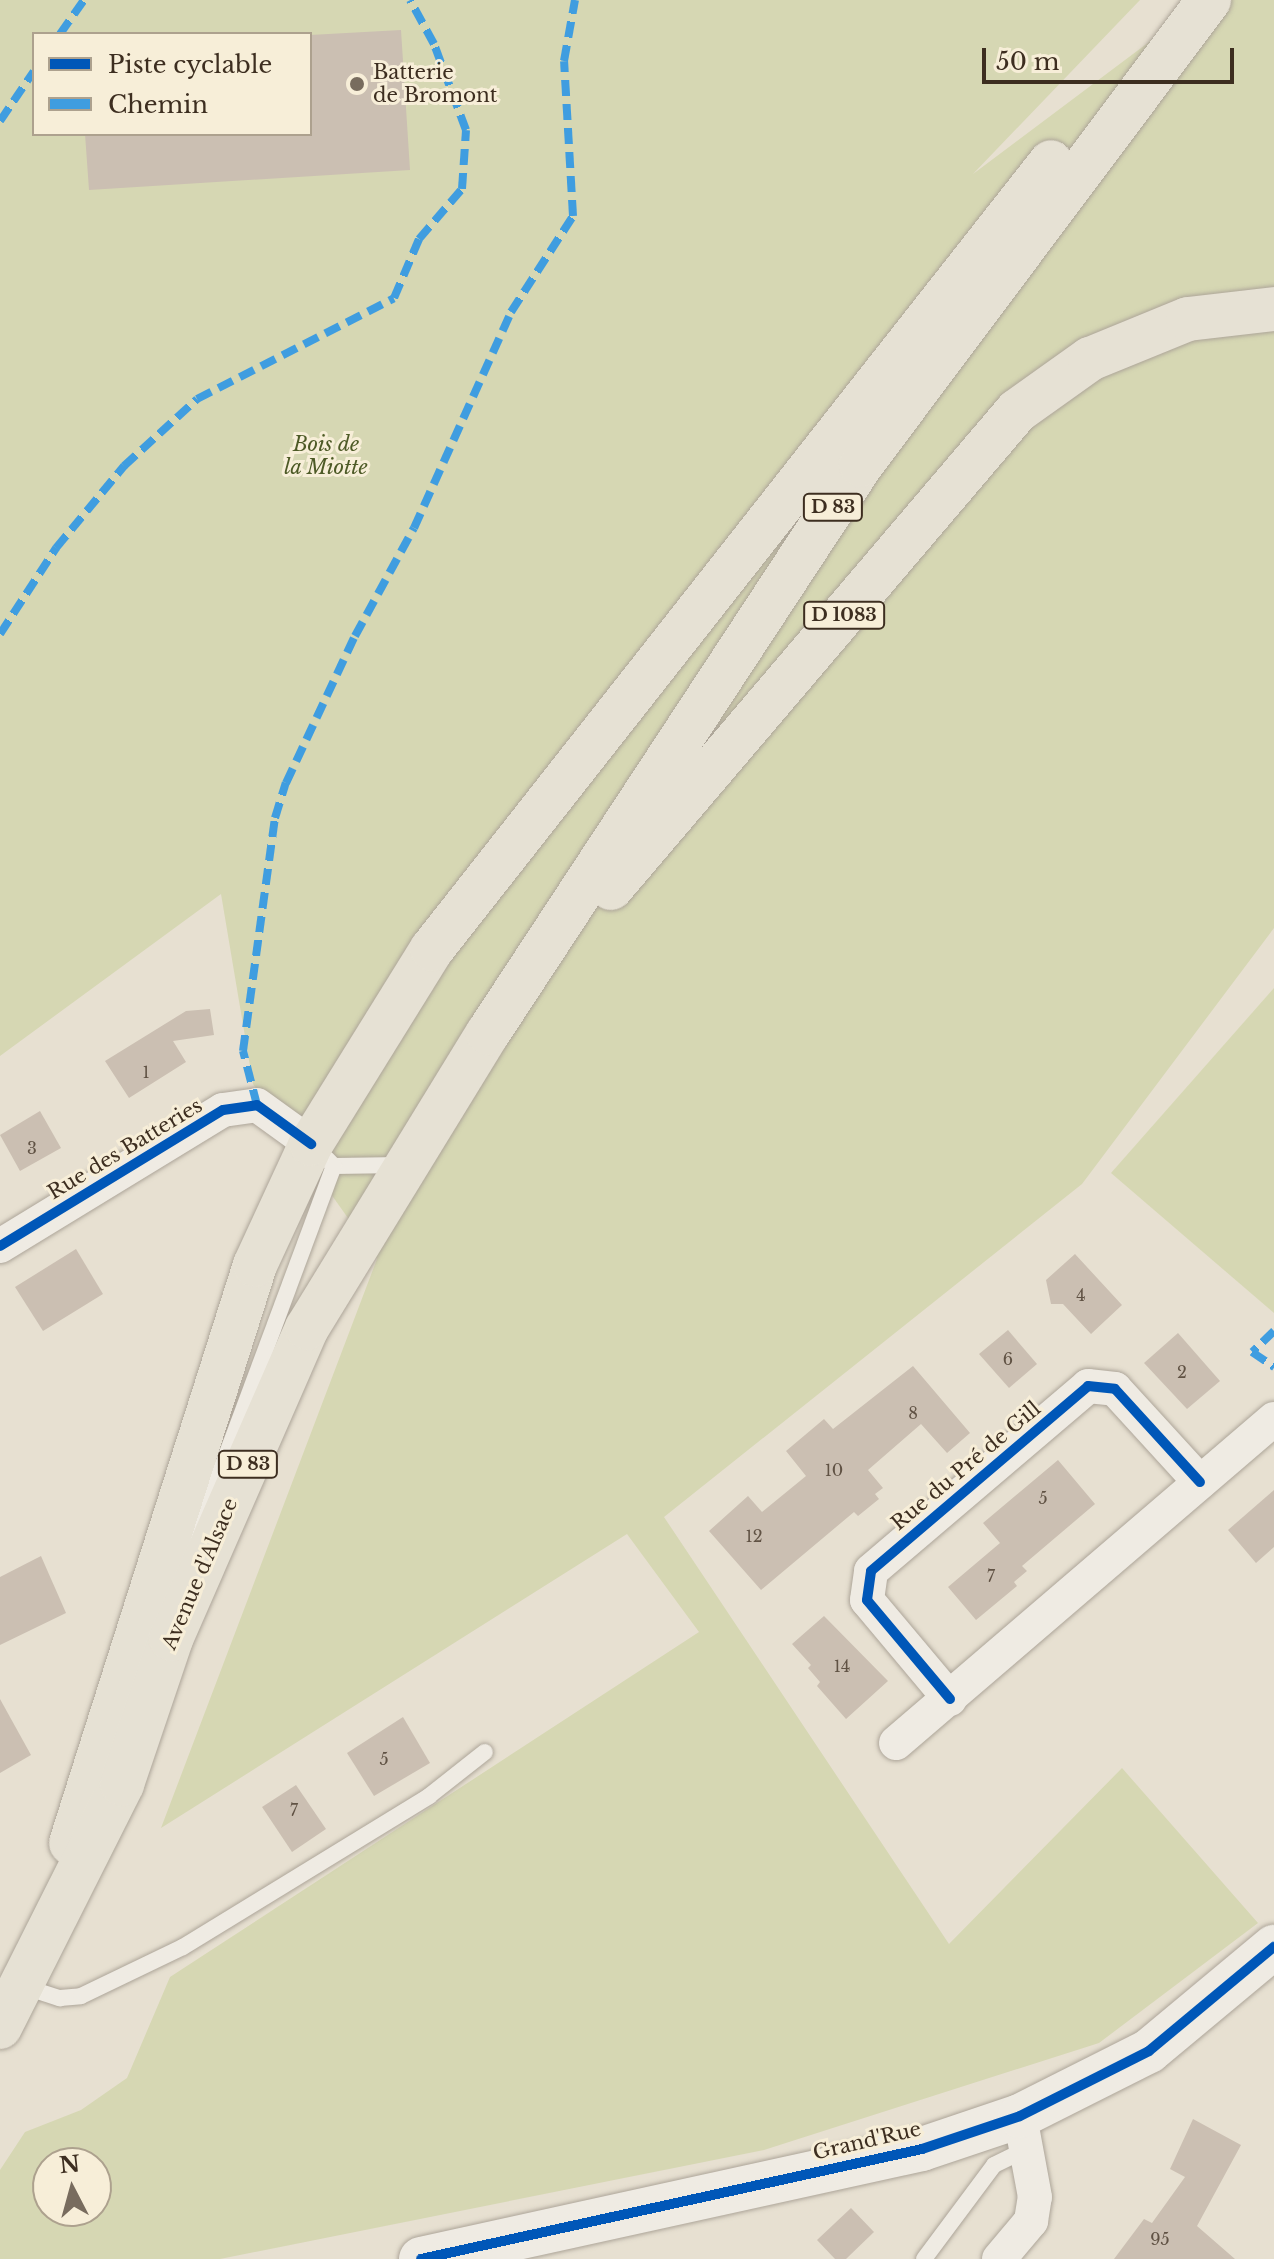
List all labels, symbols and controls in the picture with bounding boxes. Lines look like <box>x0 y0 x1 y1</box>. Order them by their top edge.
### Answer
legend <box>32 32 312 136</box>
scale bar <box>986 32 1238 82</box>
text: 50 m <box>996 47 1059 76</box>
text: Piste cyclable <box>108 50 272 79</box>
place label: Batterie de Bromont <box>373 60 497 107</box>
marker: Batterie de Bromont <box>348 75 366 93</box>
text: Chemin <box>108 90 208 119</box>
park label: Bois de la Miotte <box>284 432 368 479</box>
road number: D 83 <box>801 493 865 521</box>
road number: D 1083 <box>802 601 886 629</box>
house number: 1 <box>142 1062 150 1082</box>
street label: Rue des Batteries <box>43 1093 207 1205</box>
house number: 3 <box>27 1138 37 1158</box>
house number: 4 <box>1076 1285 1086 1305</box>
house number: 6 <box>1003 1349 1013 1369</box>
house number: 2 <box>1177 1362 1187 1382</box>
street label: Rue du Pré de Gill <box>887 1397 1045 1535</box>
house number: 8 <box>908 1403 918 1423</box>
road number: D 83 <box>216 1450 280 1478</box>
house number: 10 <box>825 1460 843 1480</box>
house number: 5 <box>1038 1488 1048 1508</box>
street label: Avenue d'Alsace <box>157 1494 243 1654</box>
house number: 12 <box>746 1526 762 1546</box>
house number: 7 <box>987 1566 995 1586</box>
house number: 14 <box>834 1656 850 1676</box>
house number: 5 <box>379 1749 389 1769</box>
house number: 7 <box>290 1800 298 1820</box>
street label: Grand'Rue <box>811 2117 923 2165</box>
north arrow <box>32 2147 112 2227</box>
text: N <box>58 2150 81 2179</box>
house number: 95 <box>1150 2229 1170 2249</box>

